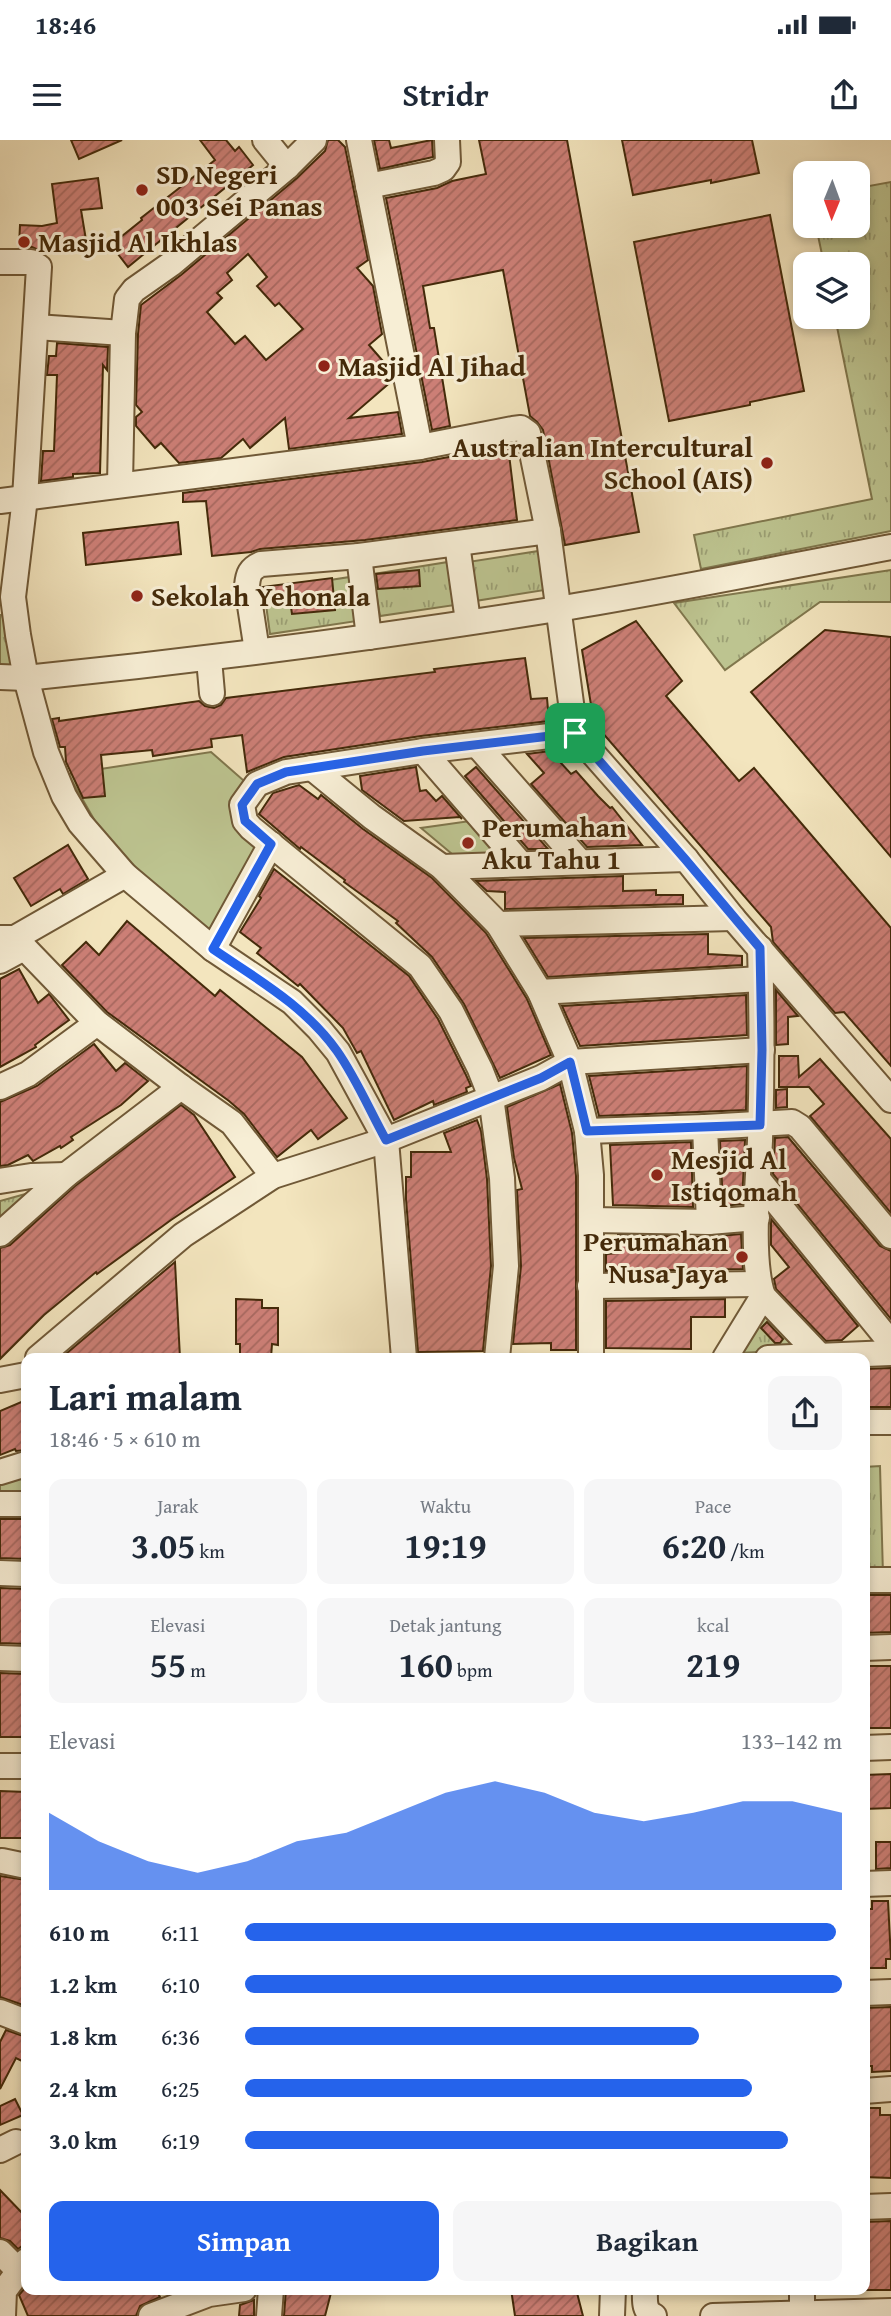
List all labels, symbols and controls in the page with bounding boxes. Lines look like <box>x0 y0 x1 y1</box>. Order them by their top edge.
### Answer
text: 18:46 <box>35 5 96 44</box>
text: Stridr <box>402 71 489 118</box>
icon: menu <box>28 76 66 114</box>
icon: share <box>825 76 863 114</box>
place label: SD Negeri 003 Sei Panas <box>156 153 323 226</box>
north arrow <box>793 161 870 238</box>
map controls <box>793 161 870 329</box>
marker: SD Negeri 003 Sei Panas <box>134 182 150 198</box>
place label: Masjid Al Ikhlas <box>38 221 237 262</box>
marker: Masjid Al Ikhlas <box>16 234 32 250</box>
button: layers <box>793 252 870 329</box>
place label: Masjid Al Jihad <box>338 345 527 386</box>
marker: Masjid Al Jihad <box>316 358 332 374</box>
place label: Australian Intercultural School (AIS) <box>452 426 753 499</box>
marker: Australian Intercultural School (AIS) <box>759 455 775 471</box>
place label: Sekolah Yehonala <box>151 575 371 616</box>
marker: Sekolah Yehonala <box>129 588 145 604</box>
pin <box>545 703 605 763</box>
icon: arrive <box>556 714 594 752</box>
place label: Perumahan Aku Tahu 1 <box>482 806 627 879</box>
marker: Perumahan Aku Tahu 1 <box>460 835 476 851</box>
place label: Mesjid Al Istiqomah <box>671 1138 798 1211</box>
marker: Mesjid Al Istiqomah <box>649 1167 665 1183</box>
place label: Perumahan Nusa Jaya <box>583 1220 729 1293</box>
marker: Perumahan Nusa Jaya <box>734 1249 750 1265</box>
text: Lari malam <box>49 1368 242 1424</box>
button: share <box>768 1376 842 1450</box>
text: 18:46 · 5 × 610 m <box>49 1422 201 1455</box>
text: Jarak <box>157 1492 198 1520</box>
text: Waktu <box>420 1492 471 1520</box>
text: Pace <box>695 1492 731 1520</box>
text: 3.05 <box>131 1520 195 1571</box>
text: 19:19 <box>404 1520 487 1571</box>
text: 6:20 <box>662 1520 726 1571</box>
text: km <box>195 1537 225 1565</box>
text: /km <box>726 1537 764 1565</box>
text: Elevasi <box>150 1611 205 1639</box>
text: Detak jantung <box>390 1611 501 1639</box>
text: kcal <box>697 1611 729 1639</box>
text: 55 <box>150 1639 186 1690</box>
text: 160 <box>398 1639 453 1690</box>
text: 219 <box>686 1639 740 1690</box>
text: m <box>186 1656 206 1684</box>
text: bpm <box>453 1656 493 1684</box>
text: Elevasi <box>49 1724 115 1757</box>
text: 133–142 m <box>741 1724 842 1757</box>
text: 610 m <box>49 1916 110 1949</box>
text: 6:11 <box>161 1916 200 1949</box>
text: 1.2 km <box>49 1968 117 2001</box>
text: 6:10 <box>161 1968 200 2001</box>
text: 1.8 km <box>49 2020 117 2053</box>
text: 6:36 <box>161 2020 200 2053</box>
text: 2.4 km <box>49 2072 117 2105</box>
text: 6:25 <box>161 2072 200 2105</box>
text: 3.0 km <box>49 2124 117 2157</box>
text: 6:19 <box>161 2124 200 2157</box>
button: Simpan <box>49 2201 439 2281</box>
button: Bagikan <box>453 2201 842 2281</box>

